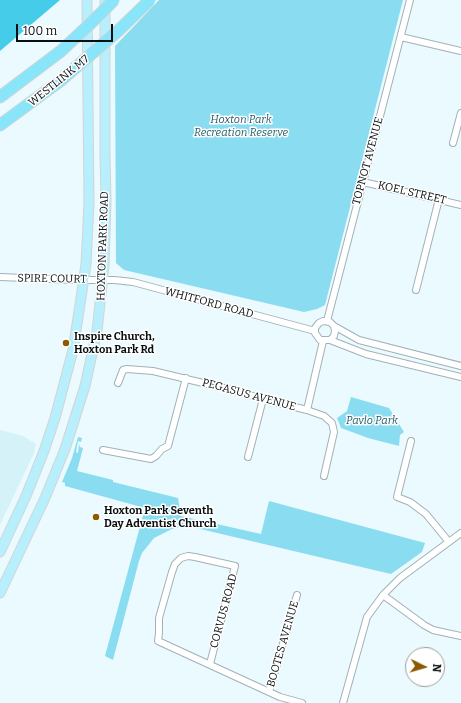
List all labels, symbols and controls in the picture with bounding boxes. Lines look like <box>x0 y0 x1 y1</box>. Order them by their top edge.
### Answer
scale bar <box>18 16 115 42</box>
text: 100 m <box>23 24 57 38</box>
street label: WESTLINK M7 <box>26 53 92 109</box>
park label: Hoxton Park Recreation Reserve <box>194 113 288 139</box>
street label: TOPNOT AVENUE <box>350 116 386 206</box>
street label: KOEL STREET <box>377 179 447 207</box>
street label: HOXTON PARK ROAD <box>94 191 112 301</box>
street label: SPIRE COURT <box>17 272 87 286</box>
street label: WHITFORD ROAD <box>163 285 255 321</box>
place label: Inspire Church, Hoxton Park Rd <box>74 330 155 356</box>
marker: Inspire Church, Hoxton Park Rd <box>61 338 71 348</box>
street label: PEGASUS AVENUE <box>201 376 297 414</box>
park label: Pavlo Park <box>346 414 398 428</box>
place label: Hoxton Park Seventh Day Adventist Church <box>104 504 216 530</box>
marker: Hoxton Park Seventh Day Adventist Church <box>91 512 101 522</box>
street label: CORVUS ROAD <box>208 572 240 650</box>
street label: BOOTES AVENUE <box>264 599 302 689</box>
north arrow <box>405 647 445 687</box>
text: N <box>430 663 443 673</box>

